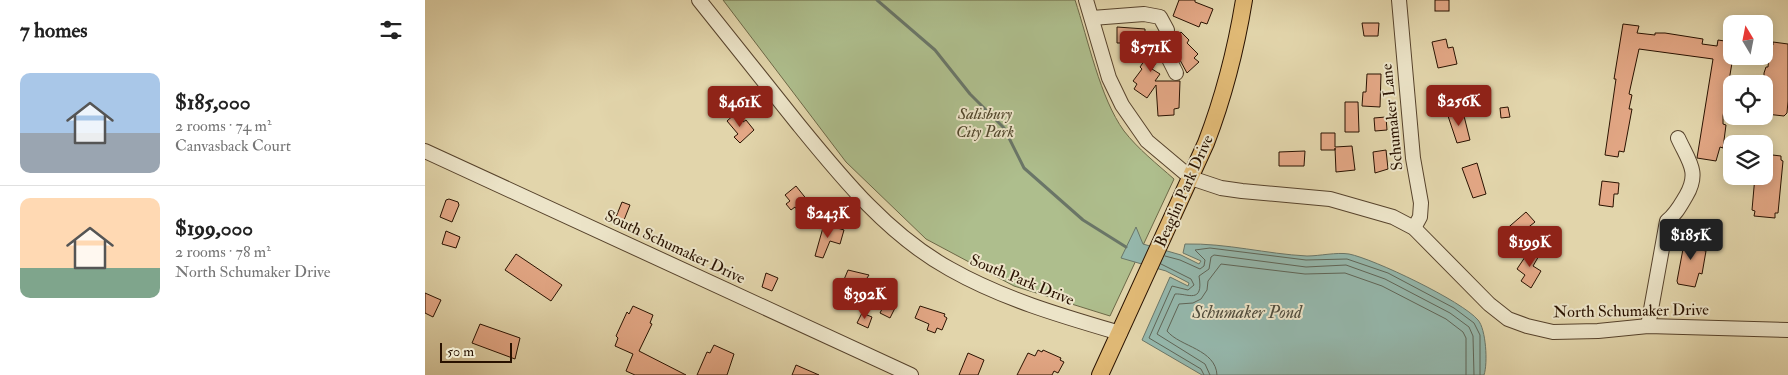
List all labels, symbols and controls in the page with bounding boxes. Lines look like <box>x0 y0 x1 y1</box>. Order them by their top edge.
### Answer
north arrow <box>1723 15 1773 65</box>
map controls <box>1723 15 1773 185</box>
icon: filters <box>377 16 405 44</box>
text: 7 homes <box>20 17 87 44</box>
pin: $571K <box>1116 30 1186 73</box>
text: $571K <box>1131 37 1171 57</box>
street label: Schumaker Lane <box>1376 62 1408 171</box>
button: locate <box>1723 75 1773 125</box>
pin: $256K <box>1424 84 1494 127</box>
pin: $461K <box>705 86 775 128</box>
text: $185,000 <box>175 89 250 116</box>
text: $256K <box>1437 91 1481 111</box>
text: $461K <box>719 92 761 112</box>
icon: home <box>60 93 120 153</box>
park label: Salisbury City Park <box>956 104 1014 142</box>
text: 2 rooms · 74 m² <box>175 116 271 136</box>
street label: Beaglin Park Drive <box>1150 132 1218 250</box>
button: layers <box>1723 135 1773 185</box>
text: Canvasback Court <box>175 136 291 156</box>
pin: $243K <box>793 196 863 239</box>
text: $243K <box>806 203 850 223</box>
street label: South Schumaker Drive <box>602 206 749 288</box>
text: $199,000 <box>175 215 253 242</box>
icon: home <box>60 218 120 278</box>
pin: $185K <box>1656 218 1726 261</box>
text: $185K <box>1671 225 1711 245</box>
pin: $199K <box>1495 226 1565 268</box>
text: $199K <box>1509 232 1551 252</box>
text: 2 rooms · 78 m² <box>175 242 271 262</box>
street label: South Park Drive <box>967 250 1077 310</box>
text: North Schumaker Drive <box>175 262 331 282</box>
pin: $392K <box>830 278 900 320</box>
text: $392K <box>844 284 886 304</box>
street label: North Schumaker Drive <box>1553 300 1709 322</box>
water label: Schumaker Pond <box>1191 301 1303 324</box>
scale bar <box>440 340 513 363</box>
text: 50 m <box>447 343 474 360</box>

